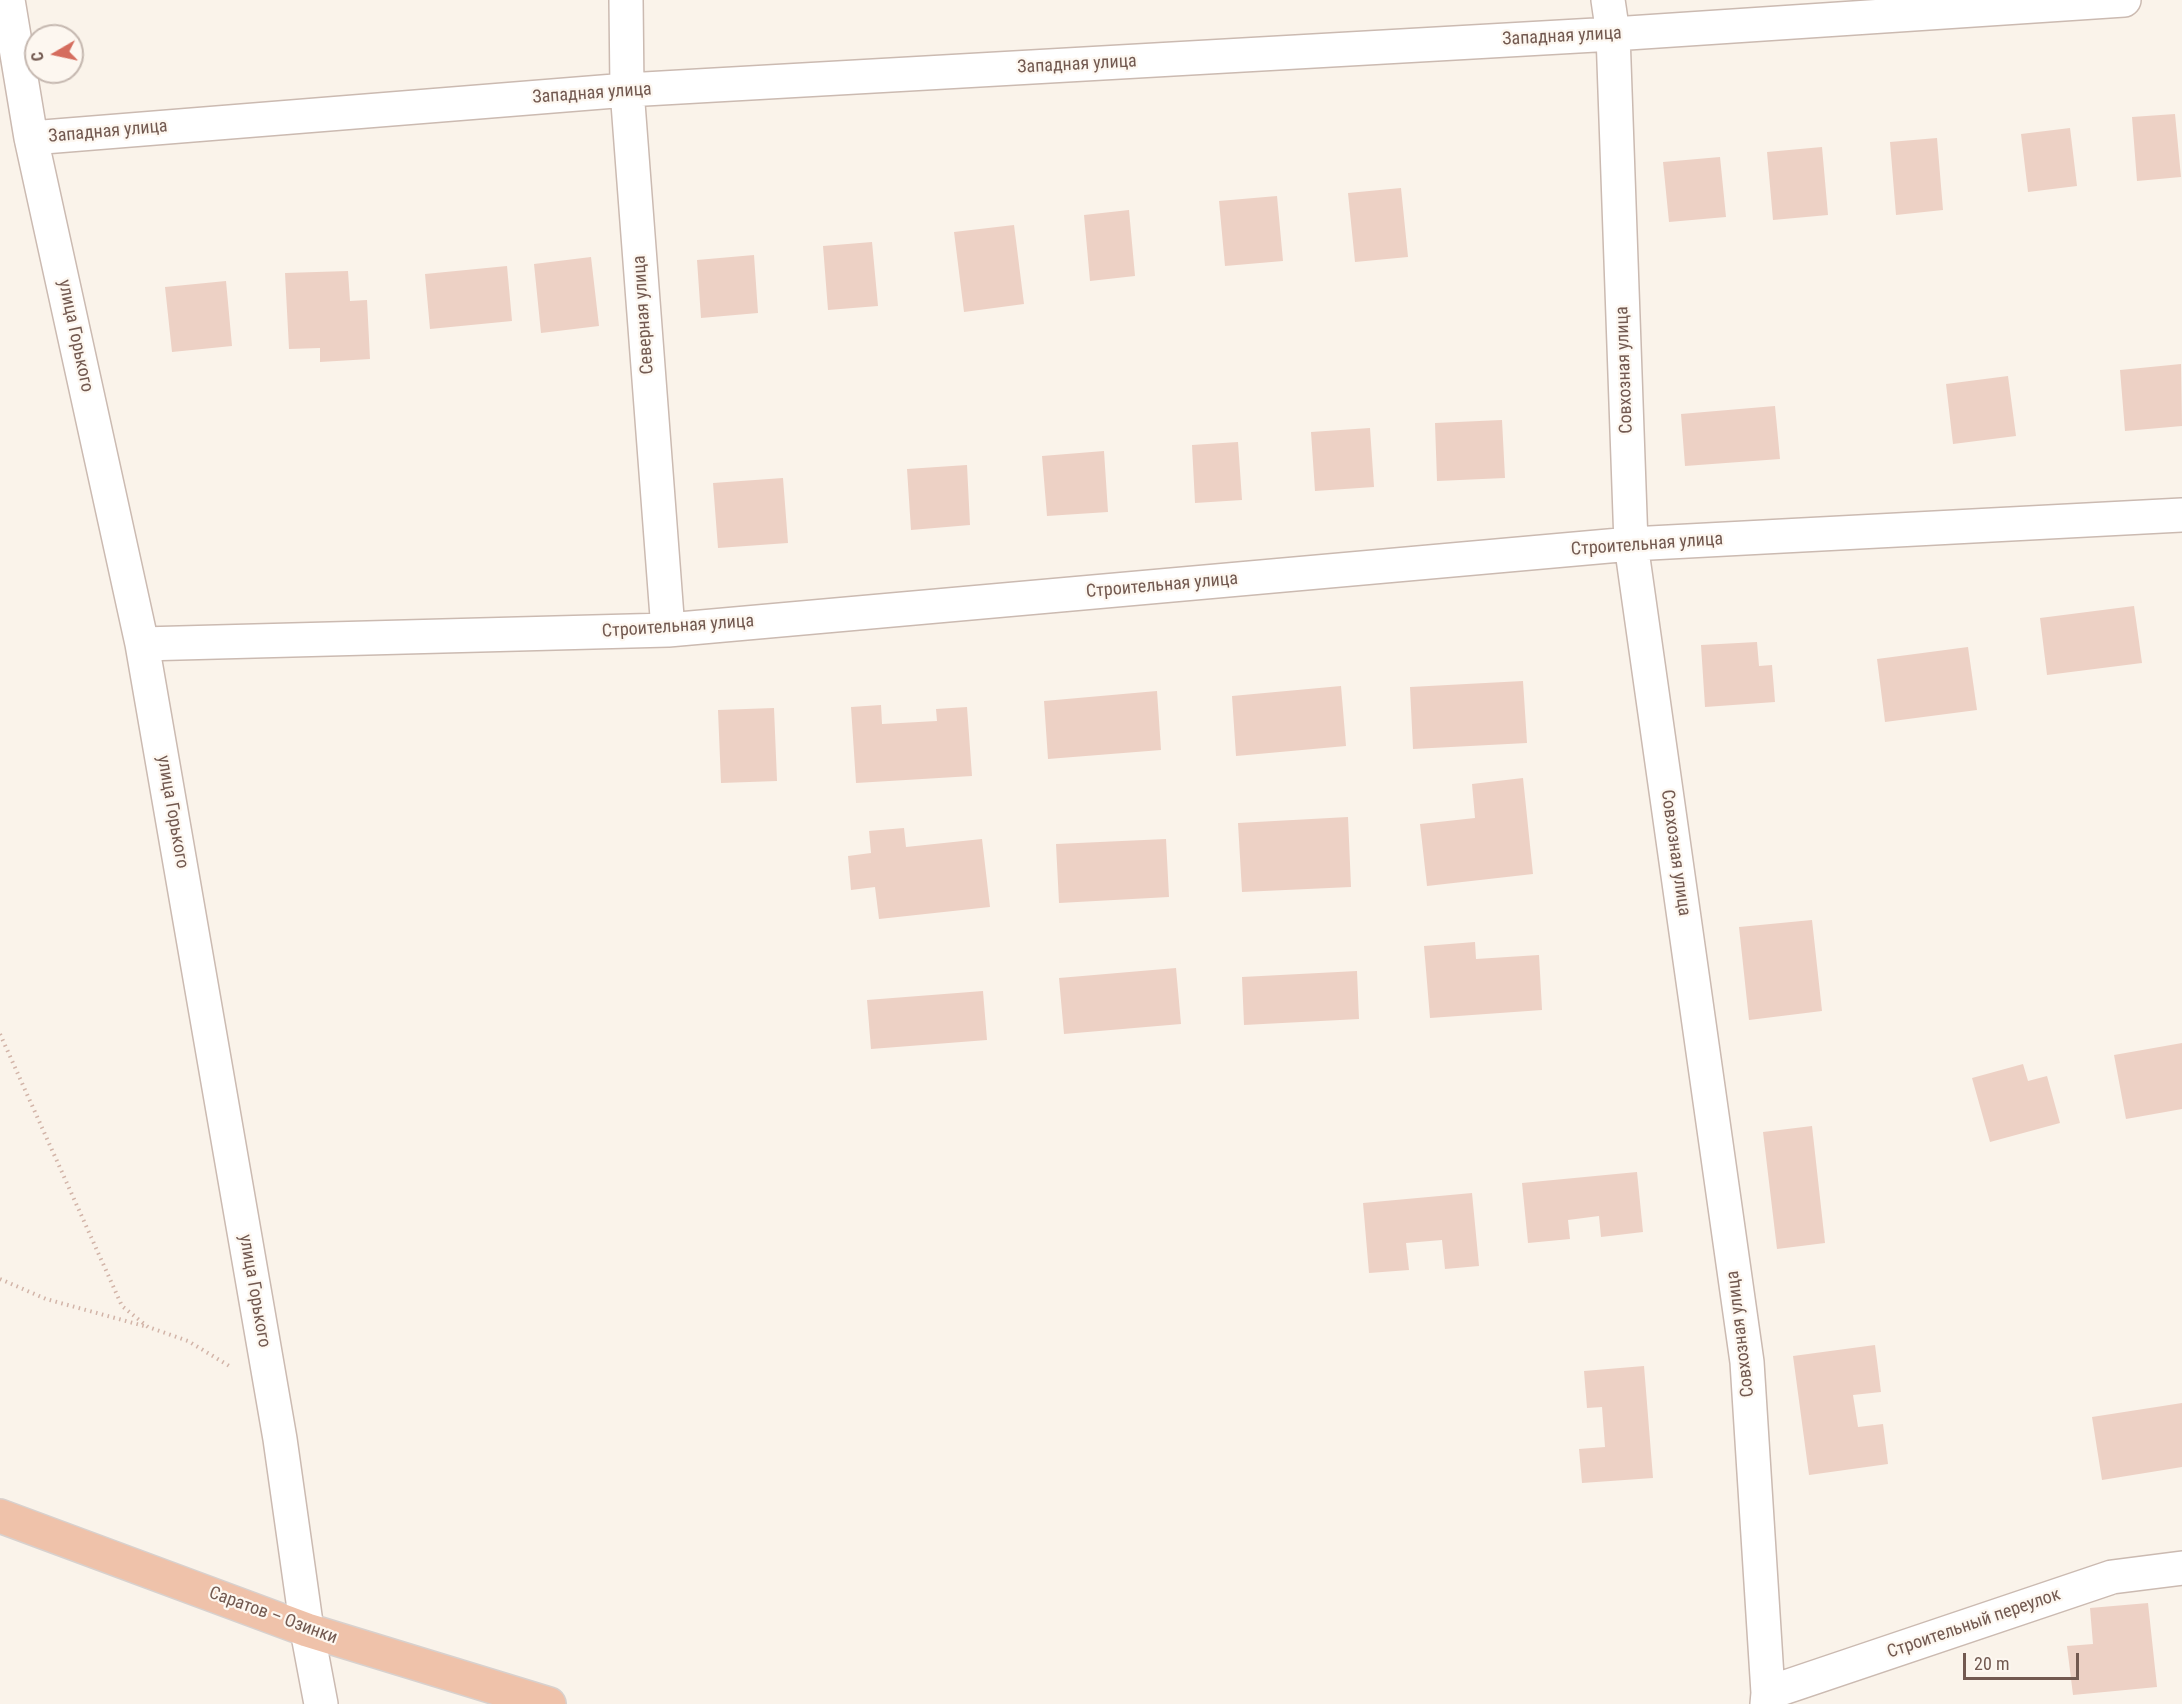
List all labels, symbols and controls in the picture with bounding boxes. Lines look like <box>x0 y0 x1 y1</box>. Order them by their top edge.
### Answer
street label: Западная улица <box>1502 23 1622 51</box>
north arrow <box>24 24 84 84</box>
text: С <box>28 51 48 63</box>
street label: Западная улица <box>1017 51 1137 79</box>
street label: Западная улица <box>532 79 652 109</box>
street label: Западная улица <box>48 116 168 148</box>
street label: Северная улица <box>629 255 659 375</box>
street label: улица Горького <box>53 278 97 394</box>
street label: Совхозная улица <box>1612 306 1638 434</box>
street label: Строительная улица <box>1570 529 1724 561</box>
street label: Строительная улица <box>1085 569 1239 603</box>
street label: Строительная улица <box>601 611 755 643</box>
street label: улица Горького <box>151 754 193 870</box>
street label: Совхозная улица <box>1655 788 1695 918</box>
street label: улица Горького <box>233 1233 275 1349</box>
street label: Совхозная улица <box>1723 1270 1759 1398</box>
street label: Саратов – Озинки <box>206 1583 340 1649</box>
street label: Строительный переулок <box>1885 1584 2063 1664</box>
scale bar <box>1966 1641 2082 1679</box>
text: 20 m <box>1974 1653 2009 1674</box>

